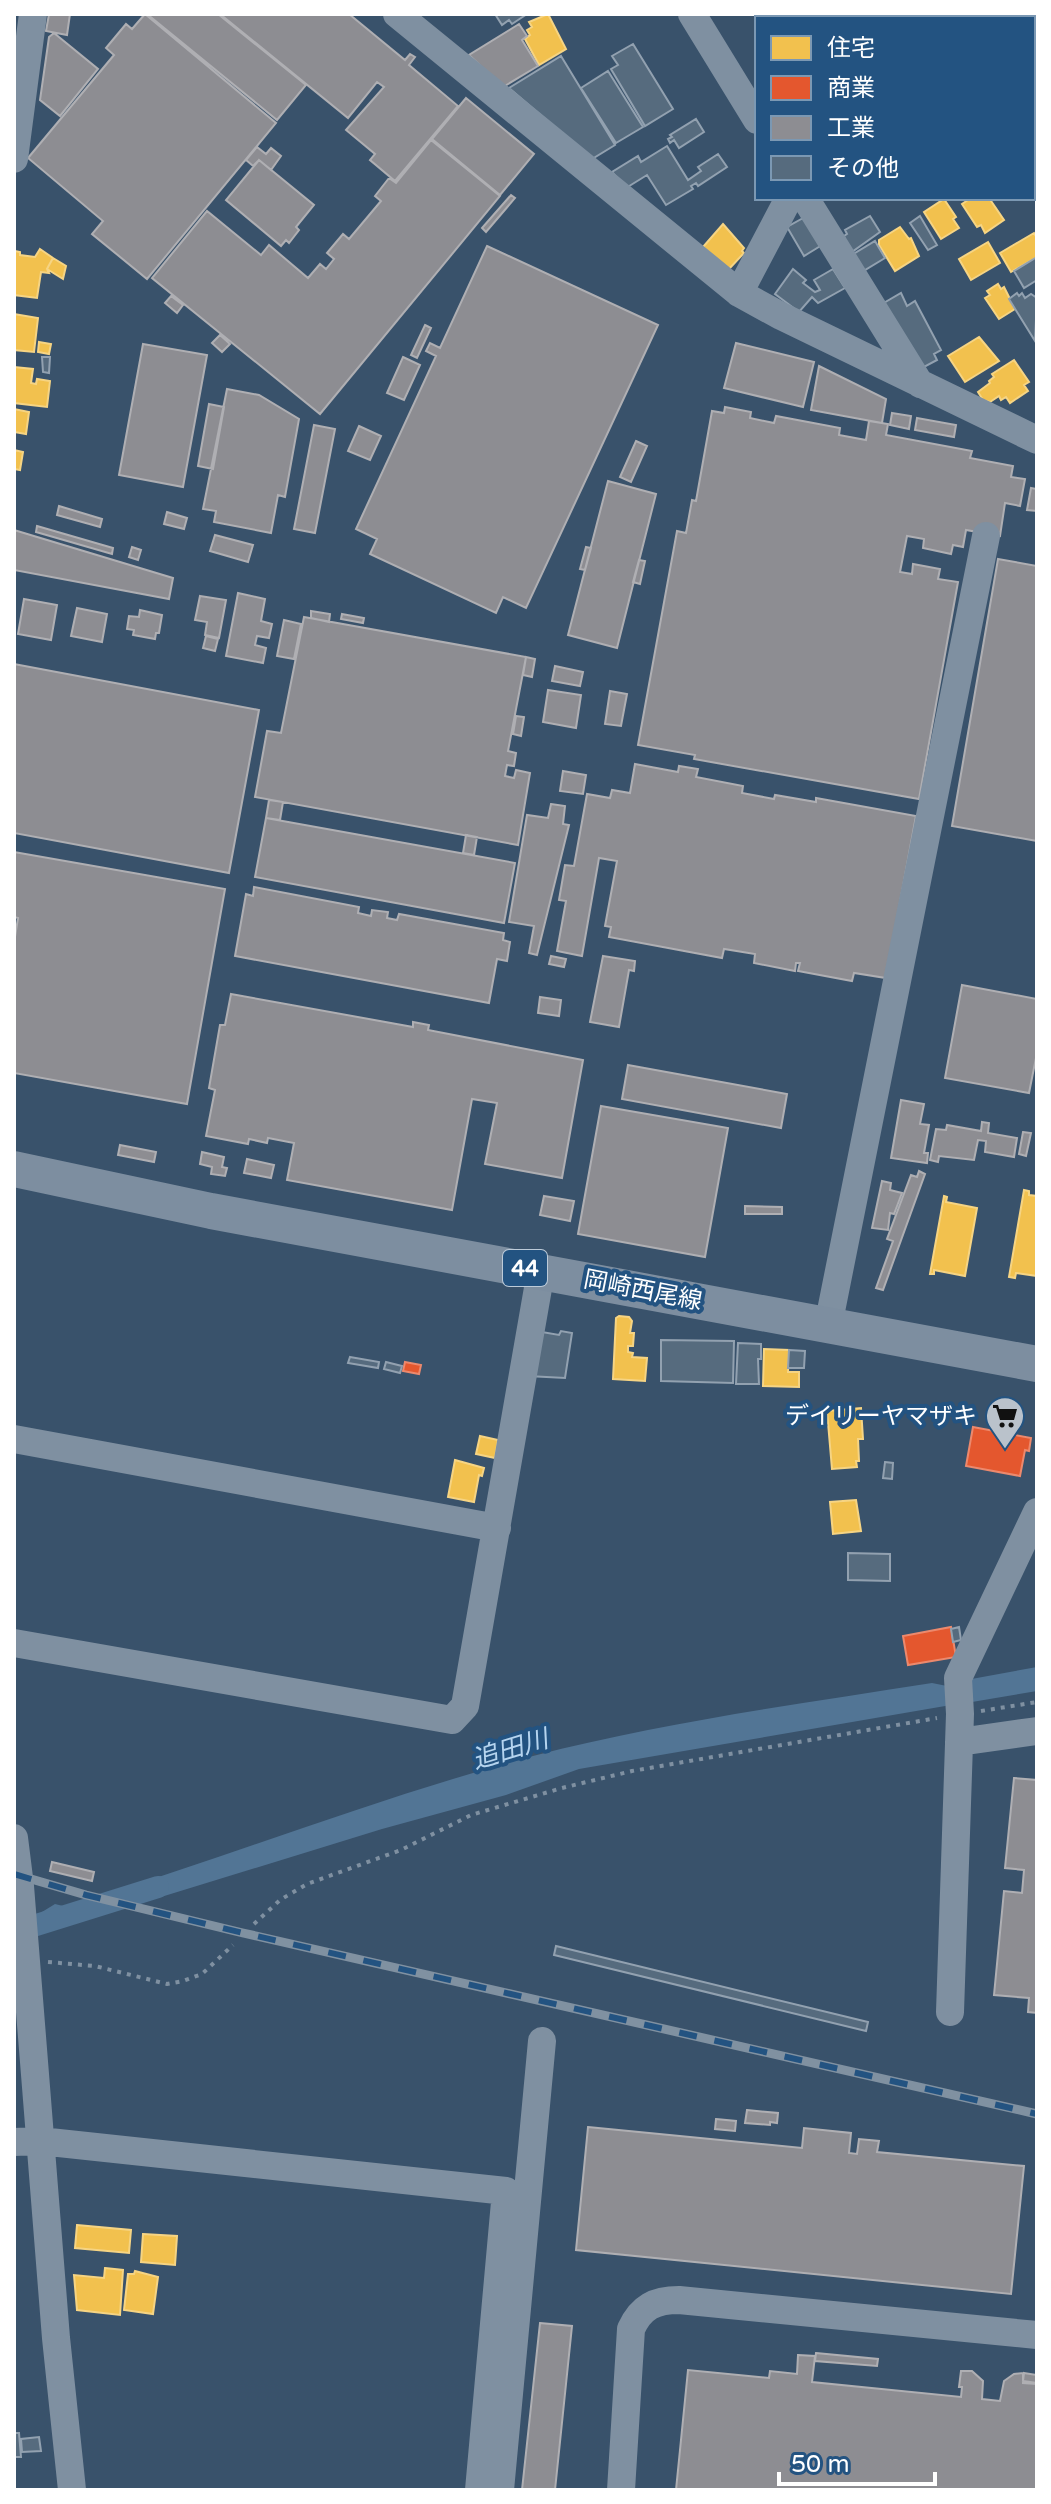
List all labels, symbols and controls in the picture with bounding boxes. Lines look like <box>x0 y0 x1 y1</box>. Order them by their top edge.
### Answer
legend <box>755 16 1035 200</box>
text: 住宅 <box>827 34 875 63</box>
text: 商業 <box>827 74 875 103</box>
text: 工業 <box>827 114 875 143</box>
text: その他 <box>827 154 899 183</box>
road number: 44 <box>503 1250 547 1286</box>
street label: 岡崎西尾線 <box>581 1265 705 1316</box>
supermarket icon: デイリーヤマザキ <box>984 1395 1026 1450</box>
place label: デイリーヤマザキ <box>785 1402 977 1431</box>
water label: 追田川 <box>468 1722 555 1776</box>
scale bar <box>779 2436 935 2486</box>
text: 50 m <box>791 2450 849 2479</box>

